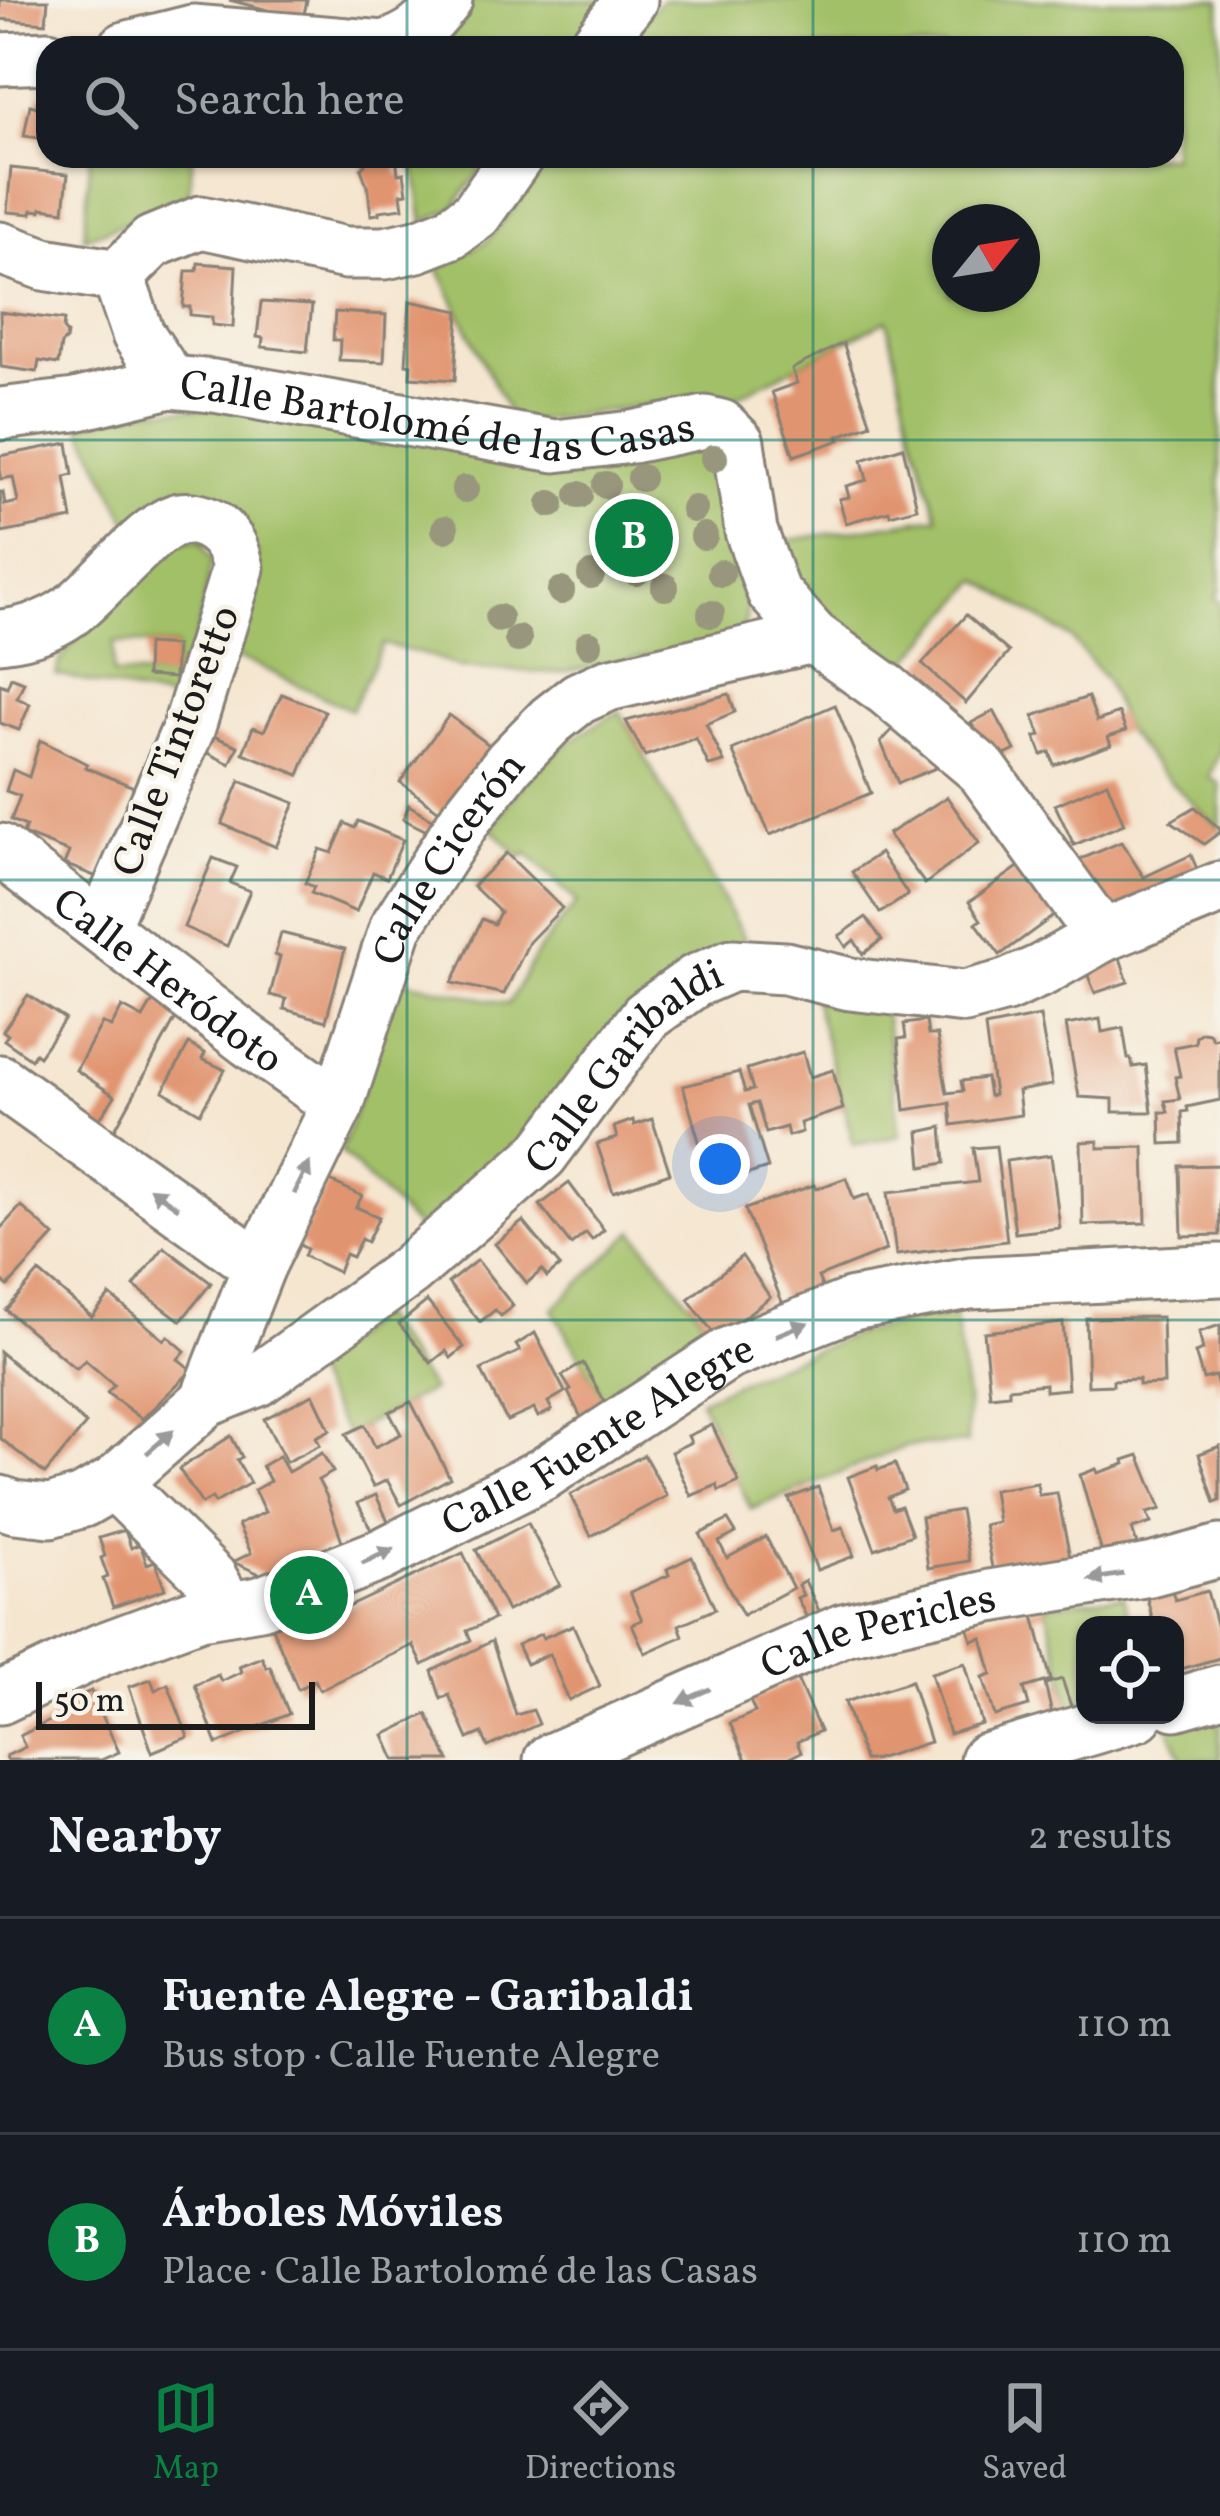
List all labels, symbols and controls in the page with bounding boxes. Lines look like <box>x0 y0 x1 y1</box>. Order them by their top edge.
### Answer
search box <box>36 36 1184 168</box>
icon: search <box>78 69 144 135</box>
text: Search here <box>174 71 405 134</box>
north arrow <box>932 204 1040 312</box>
street label: Calle Bartolomé de las Casas <box>177 358 701 481</box>
pin: B <box>595 493 673 583</box>
street label: Calle Tintoretto <box>99 598 257 886</box>
street label: Calle Cicerón <box>361 741 541 973</box>
street label: Calle Heródoto <box>39 876 294 1090</box>
street label: Calle Garibaldi <box>514 947 733 1191</box>
your location <box>690 1134 750 1194</box>
one-way arrow <box>292 1160 312 1195</box>
one-way arrow <box>148 1187 180 1210</box>
one-way arrow <box>775 1318 811 1337</box>
street label: Calle Fuente Alegre <box>433 1321 764 1554</box>
one-way arrow <box>145 1429 175 1456</box>
one-way arrow <box>360 1545 395 1565</box>
pin: A <box>270 1550 348 1640</box>
one-way arrow <box>1087 1568 1124 1587</box>
street label: Calle Pericles <box>752 1571 1002 1697</box>
map controls <box>1076 1616 1184 1724</box>
button: locate <box>1076 1616 1184 1724</box>
scale bar <box>36 1676 315 1729</box>
text: 50 m <box>54 1680 125 1726</box>
one-way arrow <box>676 1687 711 1707</box>
text: Nearby <box>48 1803 222 1874</box>
text: 2 results <box>1028 1811 1172 1865</box>
text: Fuente Alegre - Garibaldi <box>162 1967 694 2030</box>
text: A <box>73 1999 101 2053</box>
text: 110 m <box>1076 1999 1172 2053</box>
text: Bus stop · Calle Fuente Alegre <box>162 2030 660 2084</box>
text: Árboles Móviles <box>162 2183 504 2246</box>
text: B <box>74 2215 100 2269</box>
text: 110 m <box>1076 2215 1172 2269</box>
text: Place · Calle Bartolomé de las Casas <box>162 2246 758 2300</box>
tab: Map <box>153 2375 219 2493</box>
tab: Directions <box>525 2375 676 2493</box>
tab: Saved <box>982 2375 1067 2493</box>

